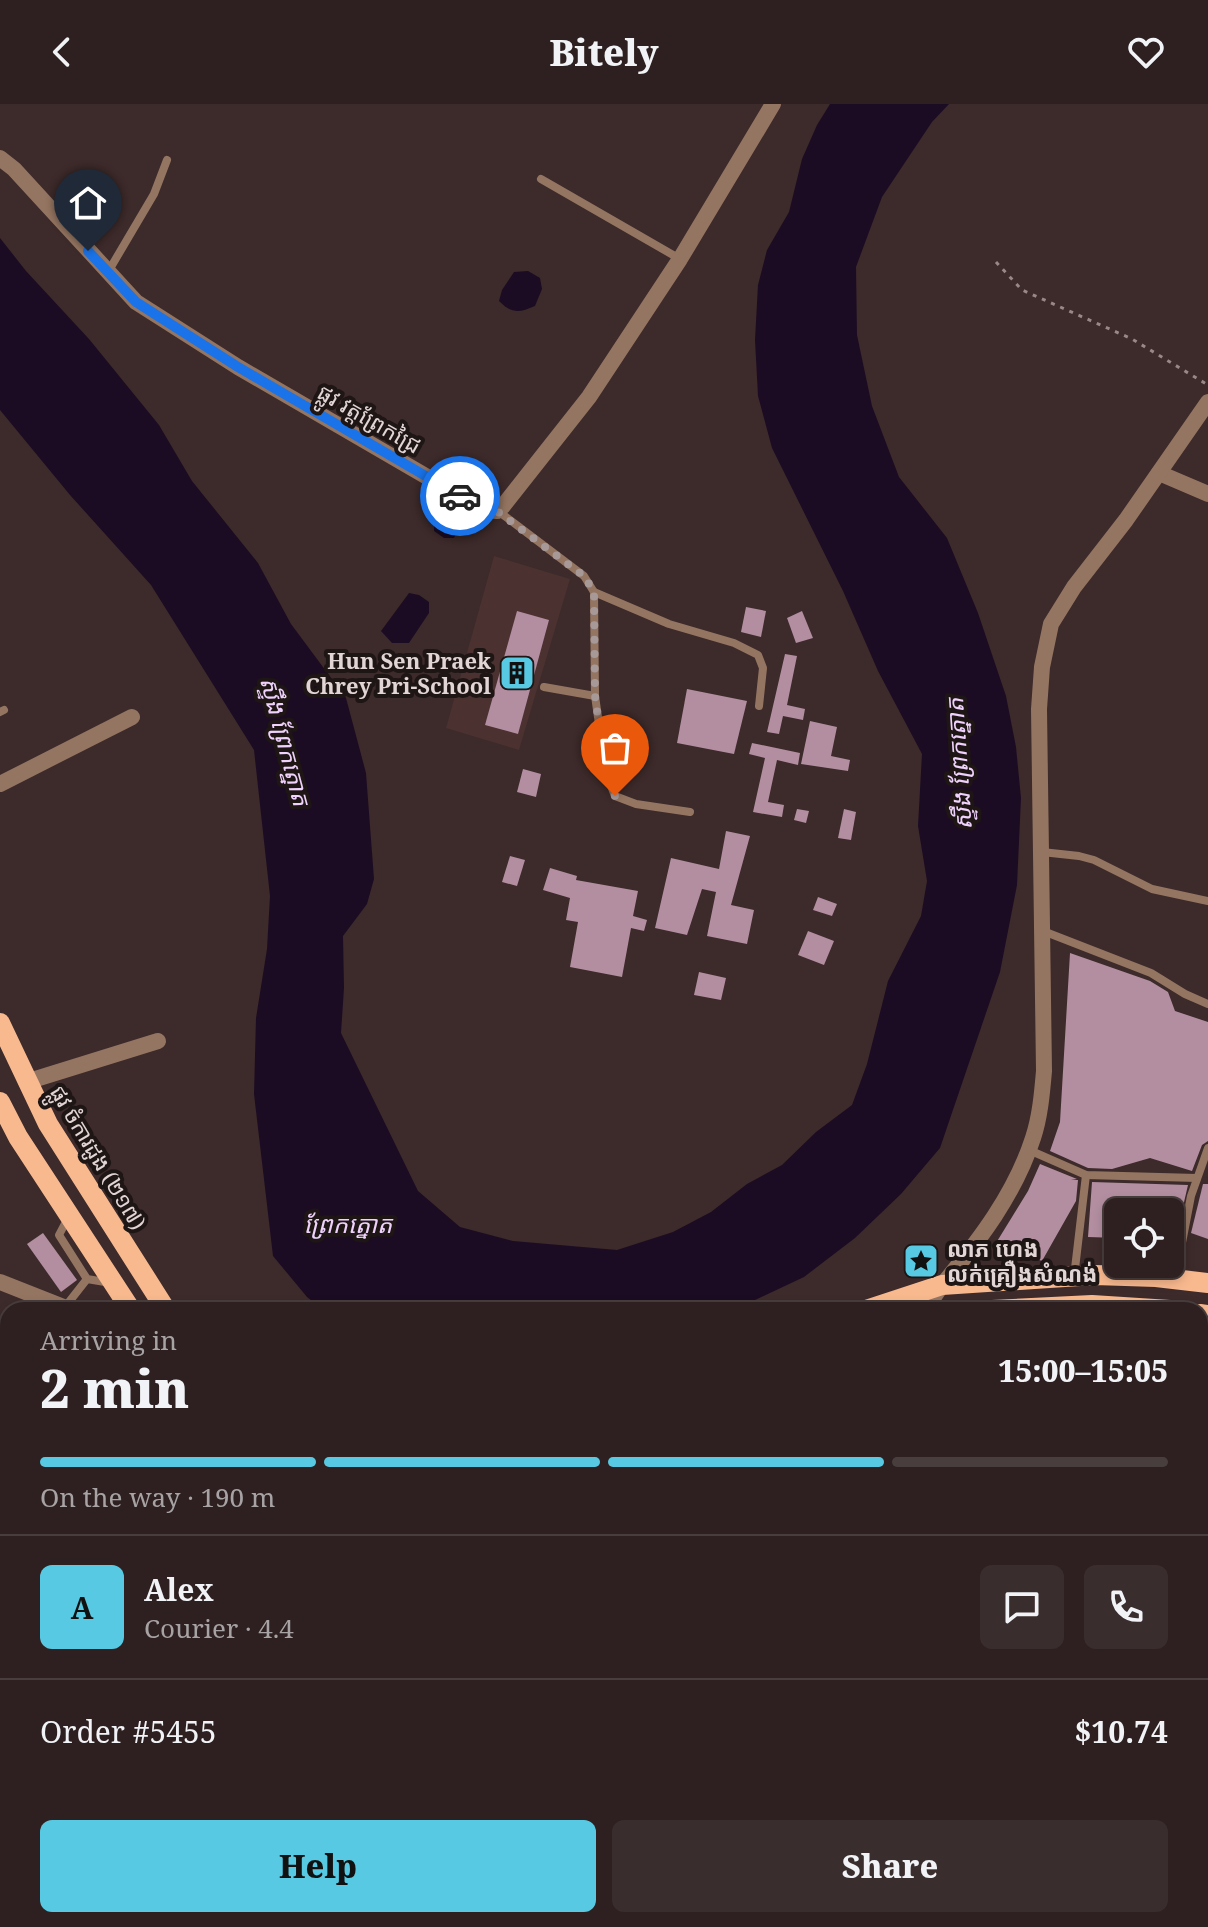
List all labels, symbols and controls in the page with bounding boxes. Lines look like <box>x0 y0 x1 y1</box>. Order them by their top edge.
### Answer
text: Bitely <box>549 28 659 77</box>
icon: back <box>40 30 84 74</box>
icon: heart <box>1124 30 1168 74</box>
pin <box>54 169 122 251</box>
icon: home <box>66 181 110 225</box>
street label: ផ្លូវ វត្តព្រែកជ្រៃ <box>309 376 427 465</box>
courier <box>420 456 500 536</box>
icon: car <box>438 474 482 518</box>
place label: Hun Sen Praek Chrey Pri-School <box>305 645 491 700</box>
building icon: Hun Sen Praek Chrey Pri-School <box>498 654 536 692</box>
water label: ស្ទឹង ព្រែកត្នោត <box>253 673 320 811</box>
water label: ស្ទឹង ព្រែកត្នោត <box>937 695 979 831</box>
pin <box>581 714 649 796</box>
icon: bag <box>593 726 637 770</box>
street label: ផ្លូវ ចំការដូង (២១៧) <box>38 1079 154 1238</box>
map controls <box>1104 1198 1184 1278</box>
button: locate <box>1104 1198 1184 1278</box>
water label: ព្រែកត្នោត <box>304 1207 394 1240</box>
place label: លាភ ហេង លក់គ្រឿងសំណង់ <box>947 1233 1097 1288</box>
place icon: លាភ ហេង លក់គ្រឿងសំណង់ <box>902 1242 940 1280</box>
text: Arriving in <box>40 1322 177 1358</box>
text: 15:00–15:05 <box>998 1350 1168 1391</box>
text: 2 min <box>40 1352 189 1423</box>
text: On the way · 190 m <box>40 1479 275 1515</box>
button: chat <box>980 1565 1064 1649</box>
button: phone <box>1084 1565 1168 1649</box>
text: Alex <box>144 1569 214 1610</box>
text: A <box>71 1587 93 1628</box>
text: Courier · 4.4 <box>144 1610 294 1646</box>
text: Order #5455 <box>40 1711 217 1752</box>
text: $10.74 <box>1074 1711 1168 1752</box>
button: Help <box>40 1820 596 1912</box>
button: Share <box>612 1820 1168 1912</box>

